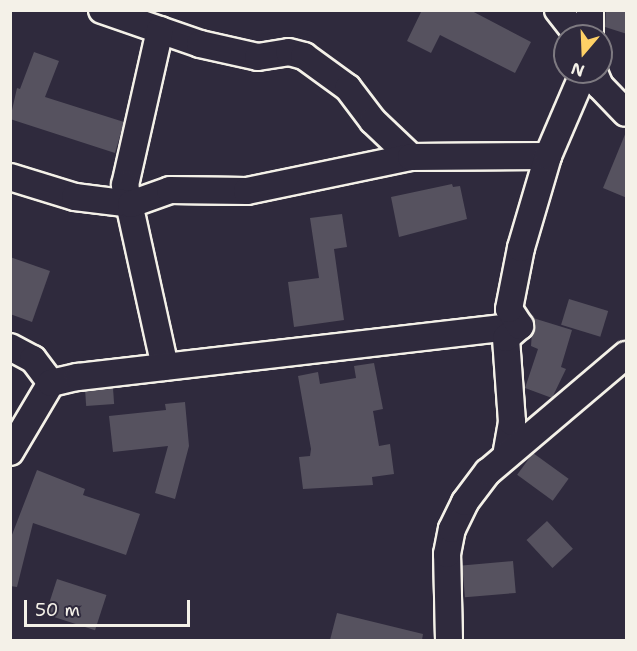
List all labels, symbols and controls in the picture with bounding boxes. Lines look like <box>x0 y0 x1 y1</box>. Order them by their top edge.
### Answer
north arrow <box>553 24 613 84</box>
text: N <box>568 58 587 82</box>
scale bar <box>27 588 194 626</box>
text: 50 m <box>35 598 80 622</box>

